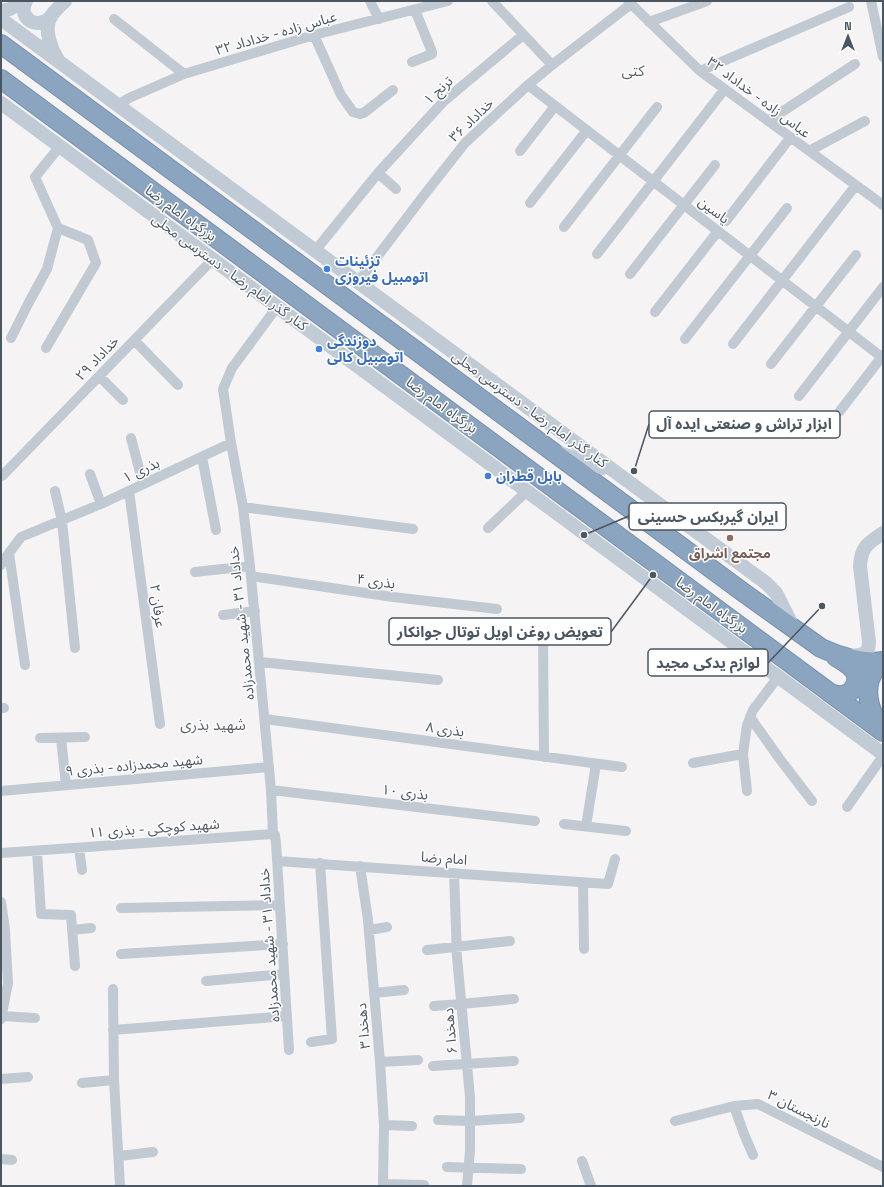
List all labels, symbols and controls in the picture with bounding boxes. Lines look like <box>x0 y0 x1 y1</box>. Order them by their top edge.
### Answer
street label: عباس زاده - خداداد ۳۲ <box>213 7 339 59</box>
north arrow <box>828 16 868 56</box>
text: N <box>844 19 852 33</box>
street label: عباس زاده - خداداد ۳۲ <box>704 52 814 142</box>
district label: کتی <box>622 61 645 80</box>
street label: ترنج ۱ <box>420 72 458 110</box>
street label: خداداد ۳۶ <box>445 94 497 146</box>
street label: بزرگراه امام رضا <box>141 181 220 247</box>
street label: یاسین <box>695 192 733 228</box>
street label: کنار گذر امام رضا - دسترسی محلی <box>147 209 312 336</box>
place label: تزئینات اتومبیل فیروزی <box>335 252 429 286</box>
marker: تزئینات اتومبیل فیروزی <box>322 264 332 274</box>
street label: خداداد ۲۹ <box>71 332 123 384</box>
place label: دوزندگی اتومبیل کالی <box>327 332 403 366</box>
marker: دوزندگی اتومبیل کالی <box>314 344 324 354</box>
street label: کنار گذر امام رضا - دسترسی محلی <box>447 346 612 473</box>
street label: بزرگراه امام رضا <box>402 373 481 439</box>
callout: ابزار تراش و صنعتی ایده آل <box>649 411 840 438</box>
text: ابزار تراش و صنعتی ایده آل <box>656 414 832 433</box>
street label: بذری ۱ <box>120 454 163 486</box>
place label: بابل قطران <box>496 467 562 485</box>
marker: بابل قطران <box>483 471 493 481</box>
callout: ایران گیربکس حسینی <box>629 503 786 530</box>
text: ایران گیربکس حسینی <box>638 507 778 526</box>
marker: مجتمع اشراق <box>725 533 735 543</box>
place label: مجتمع اشراق <box>689 544 771 563</box>
street label: خداداد ۳۱ - شهید محمدزاده <box>224 545 258 701</box>
street label: بذری ۴ <box>356 569 397 593</box>
street label: بزرگراه امام رضا <box>672 573 751 639</box>
street label: عرفان ۲ <box>146 583 170 629</box>
callout: تعویض روغن اویل توتال جوانکار <box>389 618 611 645</box>
text: تعویض روغن اویل توتال جوانکار <box>396 622 604 641</box>
callout: لوازم یدکی مجید <box>648 649 768 676</box>
text: لوازم یدکی مجید <box>656 653 760 674</box>
district label: شهید بذری <box>180 715 246 734</box>
street label: بذری ۸ <box>425 717 466 741</box>
street label: شهید محمدزاده - بذری ۹ <box>64 750 204 780</box>
street label: بذری ۱۰ <box>381 780 429 804</box>
street label: شهید کوچکی - بذری ۱۱ <box>88 814 220 843</box>
street label: امام رضا <box>420 847 468 871</box>
street label: خداداد ۳۱ - شهید محمدزاده <box>255 867 283 1023</box>
street label: دهخدا ۳ <box>352 1002 374 1050</box>
street label: دهخدا ۶ <box>439 1007 461 1055</box>
street label: نارنجستان ۳ <box>765 1086 833 1132</box>

